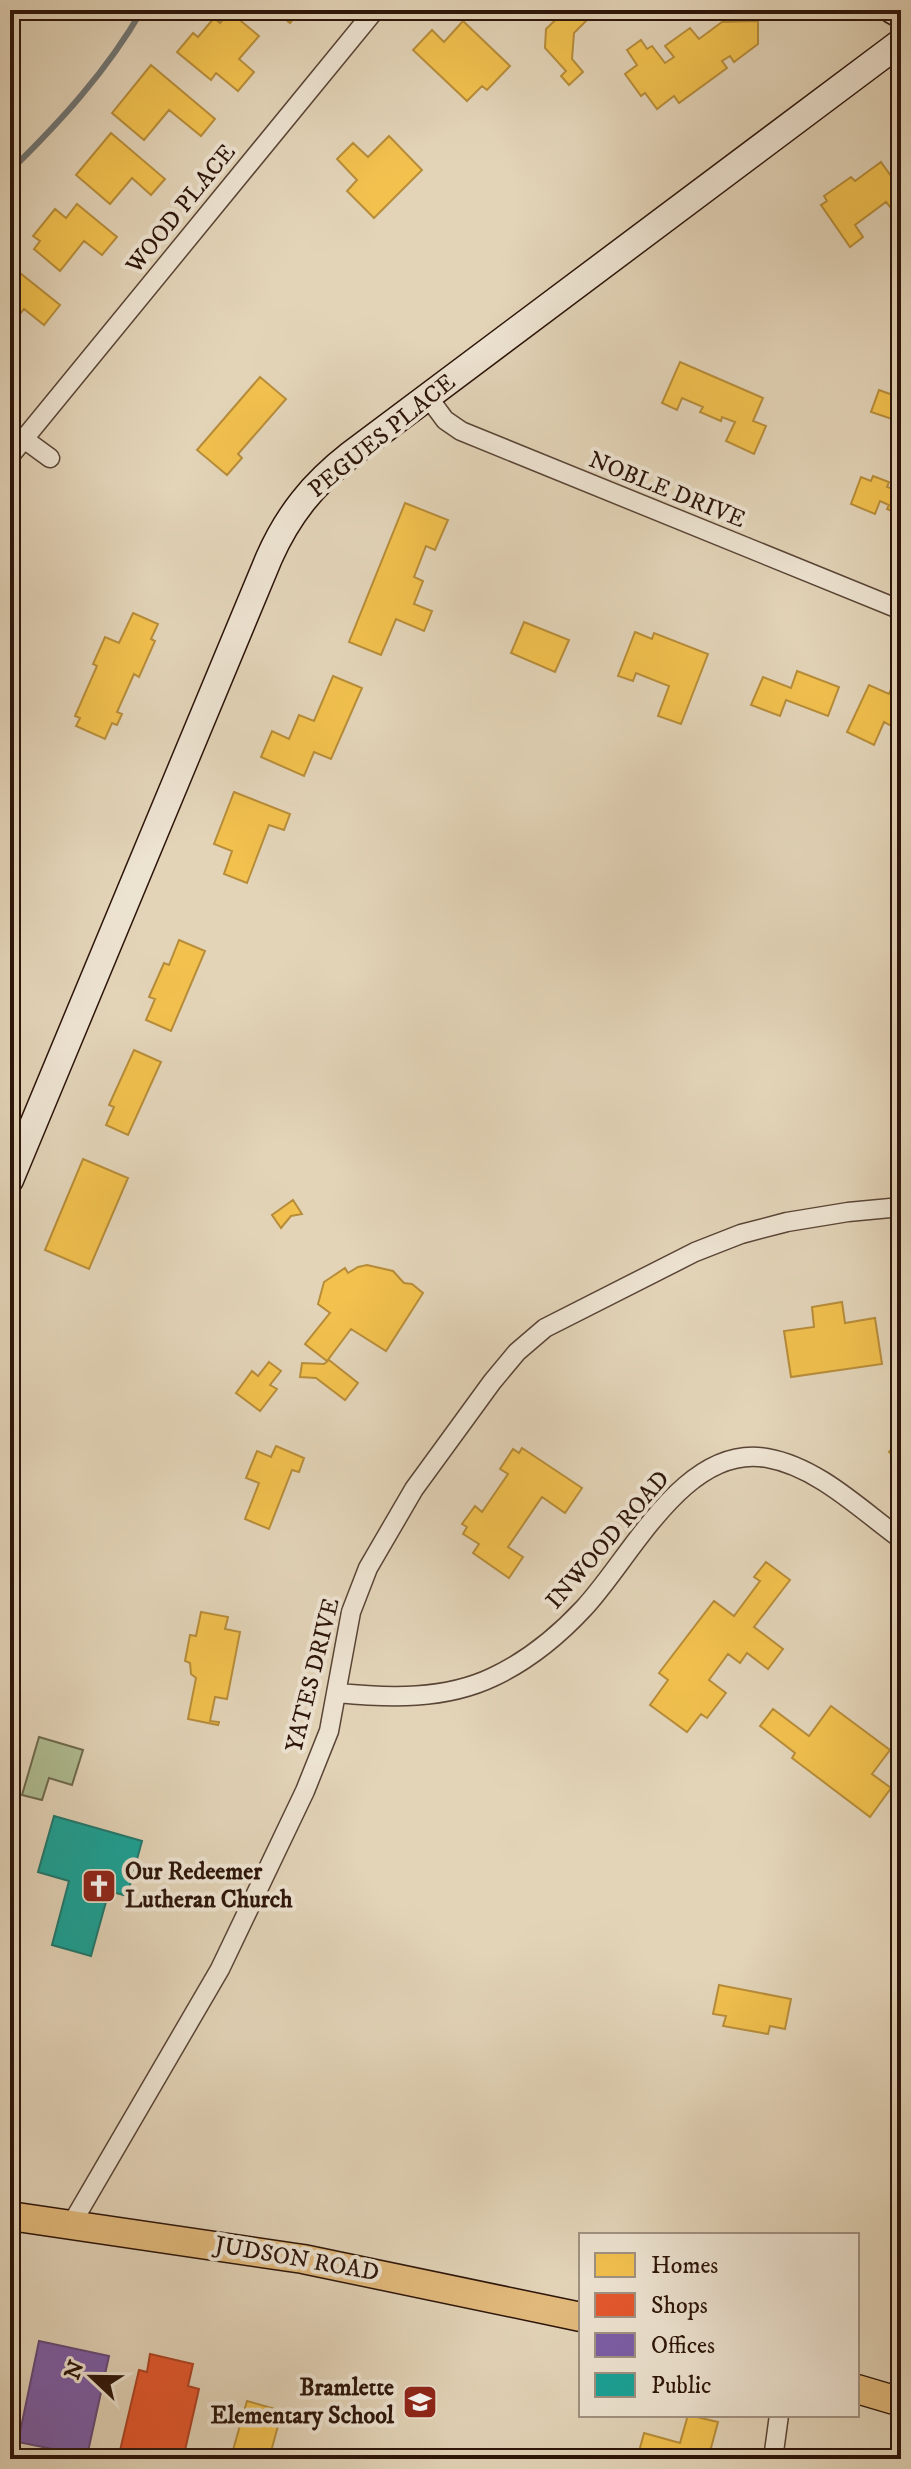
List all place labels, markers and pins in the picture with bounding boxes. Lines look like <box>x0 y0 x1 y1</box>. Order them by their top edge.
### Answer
place label: Our Redeemer Lutheran Church <box>125 1857 293 1915</box>
church icon: Our Redeemer Lutheran Church <box>80 1867 118 1905</box>
place label: Bramlette Elementary School <box>210 2373 395 2431</box>
school or university icon: Bramlette Elementary School <box>401 2383 439 2421</box>

